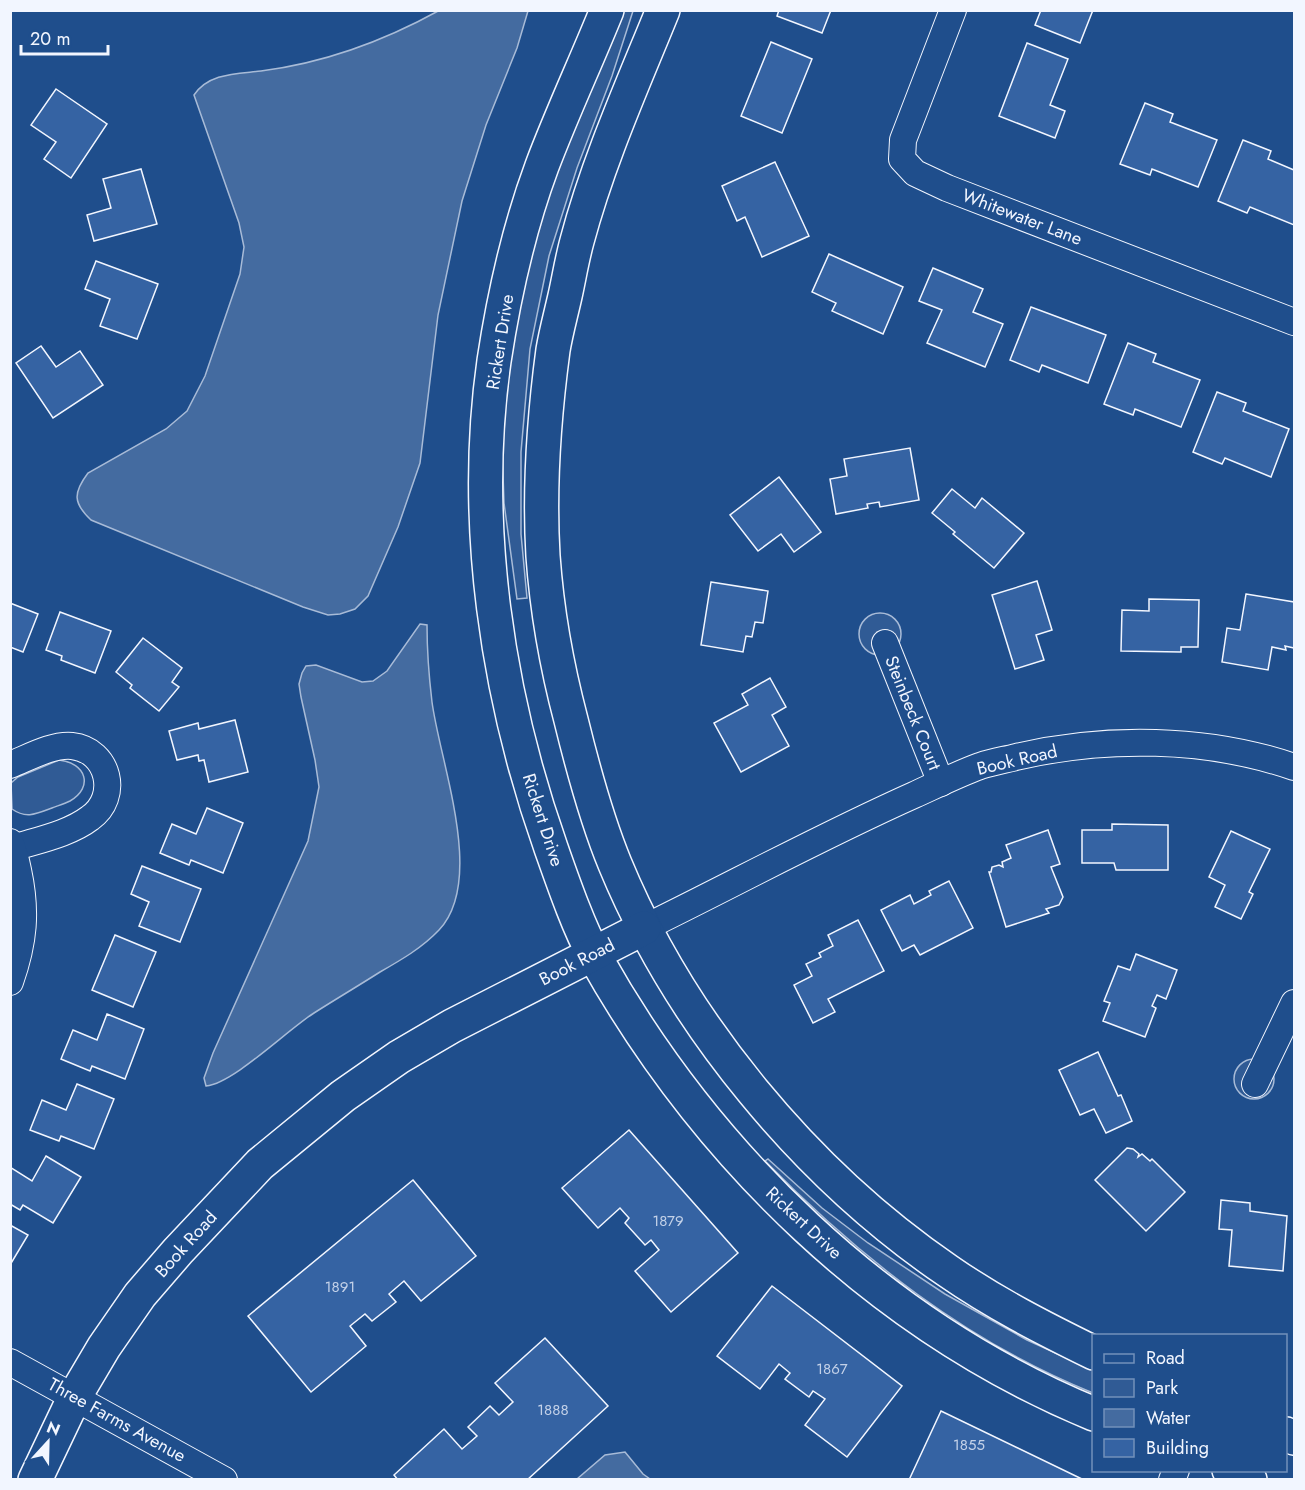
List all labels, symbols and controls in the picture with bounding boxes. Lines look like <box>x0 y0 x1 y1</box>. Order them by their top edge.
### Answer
scale bar <box>21 18 108 56</box>
text: 20 m <box>30 26 70 52</box>
street label: Whitewater Lane <box>958 182 1086 252</box>
street label: Rickert Drive <box>480 292 520 392</box>
street label: Steinbeck Court <box>878 652 948 775</box>
street label: Book Road <box>974 738 1060 782</box>
street label: Rickert Drive <box>516 770 570 870</box>
street label: Book Road <box>535 932 619 992</box>
street label: Rickert Drive <box>760 1181 848 1265</box>
street label: Book Road <box>149 1205 223 1283</box>
house number: 1879 <box>652 1210 684 1232</box>
house number: 1891 <box>325 1276 355 1298</box>
legend <box>1092 1334 1287 1472</box>
text: Road <box>1146 1345 1185 1371</box>
house number: 1867 <box>816 1358 848 1380</box>
street label: Three Farms Avenue <box>43 1371 191 1469</box>
text: Park <box>1146 1375 1178 1401</box>
house number: 1888 <box>537 1399 569 1421</box>
text: Water <box>1146 1405 1191 1431</box>
north arrow <box>18 1412 78 1472</box>
text: N <box>43 1416 64 1442</box>
house number: 1855 <box>953 1434 985 1456</box>
text: Building <box>1146 1435 1209 1461</box>

